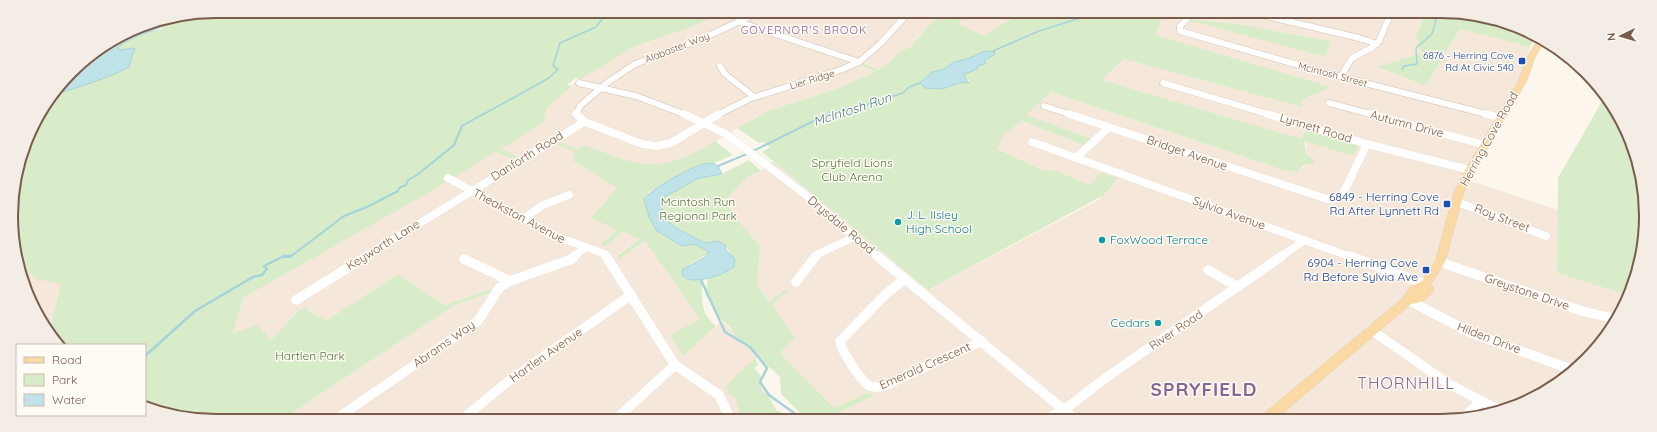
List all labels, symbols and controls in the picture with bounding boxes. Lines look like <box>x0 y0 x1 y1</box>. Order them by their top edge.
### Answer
north arrow <box>1601 16 1641 56</box>
district label: GOVERNOR'S BROOK <box>741 23 867 37</box>
street label: Alabaster Way <box>643 29 711 66</box>
text: N <box>1604 32 1618 42</box>
place label: 6876 - Herring Cove Rd At Civic 540 <box>1423 49 1514 74</box>
marker: 6876 - Herring Cove Rd At Civic 540 <box>1517 56 1527 66</box>
street label: Mcintosh Street <box>1297 59 1370 90</box>
street label: Lier Ridge <box>788 66 837 92</box>
water label: McIntosh Run <box>811 89 893 129</box>
street label: Herring Cove Road <box>1456 89 1521 189</box>
street label: Autumn Drive <box>1369 107 1446 141</box>
street label: Lynnett Road <box>1278 109 1354 146</box>
street label: Danforth Road <box>488 127 566 184</box>
street label: Bridget Avenue <box>1145 132 1230 173</box>
park label: Spryfield Lions Club Arena <box>811 155 893 184</box>
street label: Theakston Avenue <box>470 185 568 246</box>
place label: 6849 - Herring Cove Rd After Lynnett Rd <box>1329 189 1439 218</box>
street label: Drysdale Road <box>805 192 878 257</box>
street label: Sylvia Avenue <box>1191 192 1268 233</box>
park label: Mcintosh Run Regional Park <box>659 194 737 223</box>
marker: 6849 - Herring Cove Rd After Lynnett Rd <box>1442 199 1452 209</box>
street label: Roy Street <box>1472 200 1532 235</box>
place label: J. L. Ilsley High School <box>906 207 972 236</box>
street label: Keyworth Lane <box>343 216 422 273</box>
marker: J. L. Ilsley High School <box>893 217 903 227</box>
place label: FoxWood Terrace <box>1110 232 1208 247</box>
marker: FoxWood Terrace <box>1097 235 1107 245</box>
place label: 6904 - Herring Cove Rd Before Sylvia Ave <box>1303 255 1418 284</box>
marker: 6904 - Herring Cove Rd Before Sylvia Ave <box>1421 265 1431 275</box>
street label: Greystone Drive <box>1483 270 1572 313</box>
street label: River Road <box>1146 306 1205 353</box>
place label: Cedars <box>1111 315 1150 330</box>
street label: Abrams Way <box>410 317 478 370</box>
marker: Cedars <box>1153 318 1163 328</box>
street label: Hilden Drive <box>1455 319 1523 357</box>
street label: Hartlen Avenue <box>506 324 585 385</box>
street label: Emerald Crescent <box>877 339 973 392</box>
legend <box>16 344 146 416</box>
park label: Hartlen Park <box>275 348 345 363</box>
text: Road <box>52 352 82 367</box>
text: Park <box>52 372 77 387</box>
district label: THORNHILL <box>1357 373 1455 393</box>
district label: SPRYFIELD <box>1151 377 1257 401</box>
text: Water <box>52 392 87 407</box>

